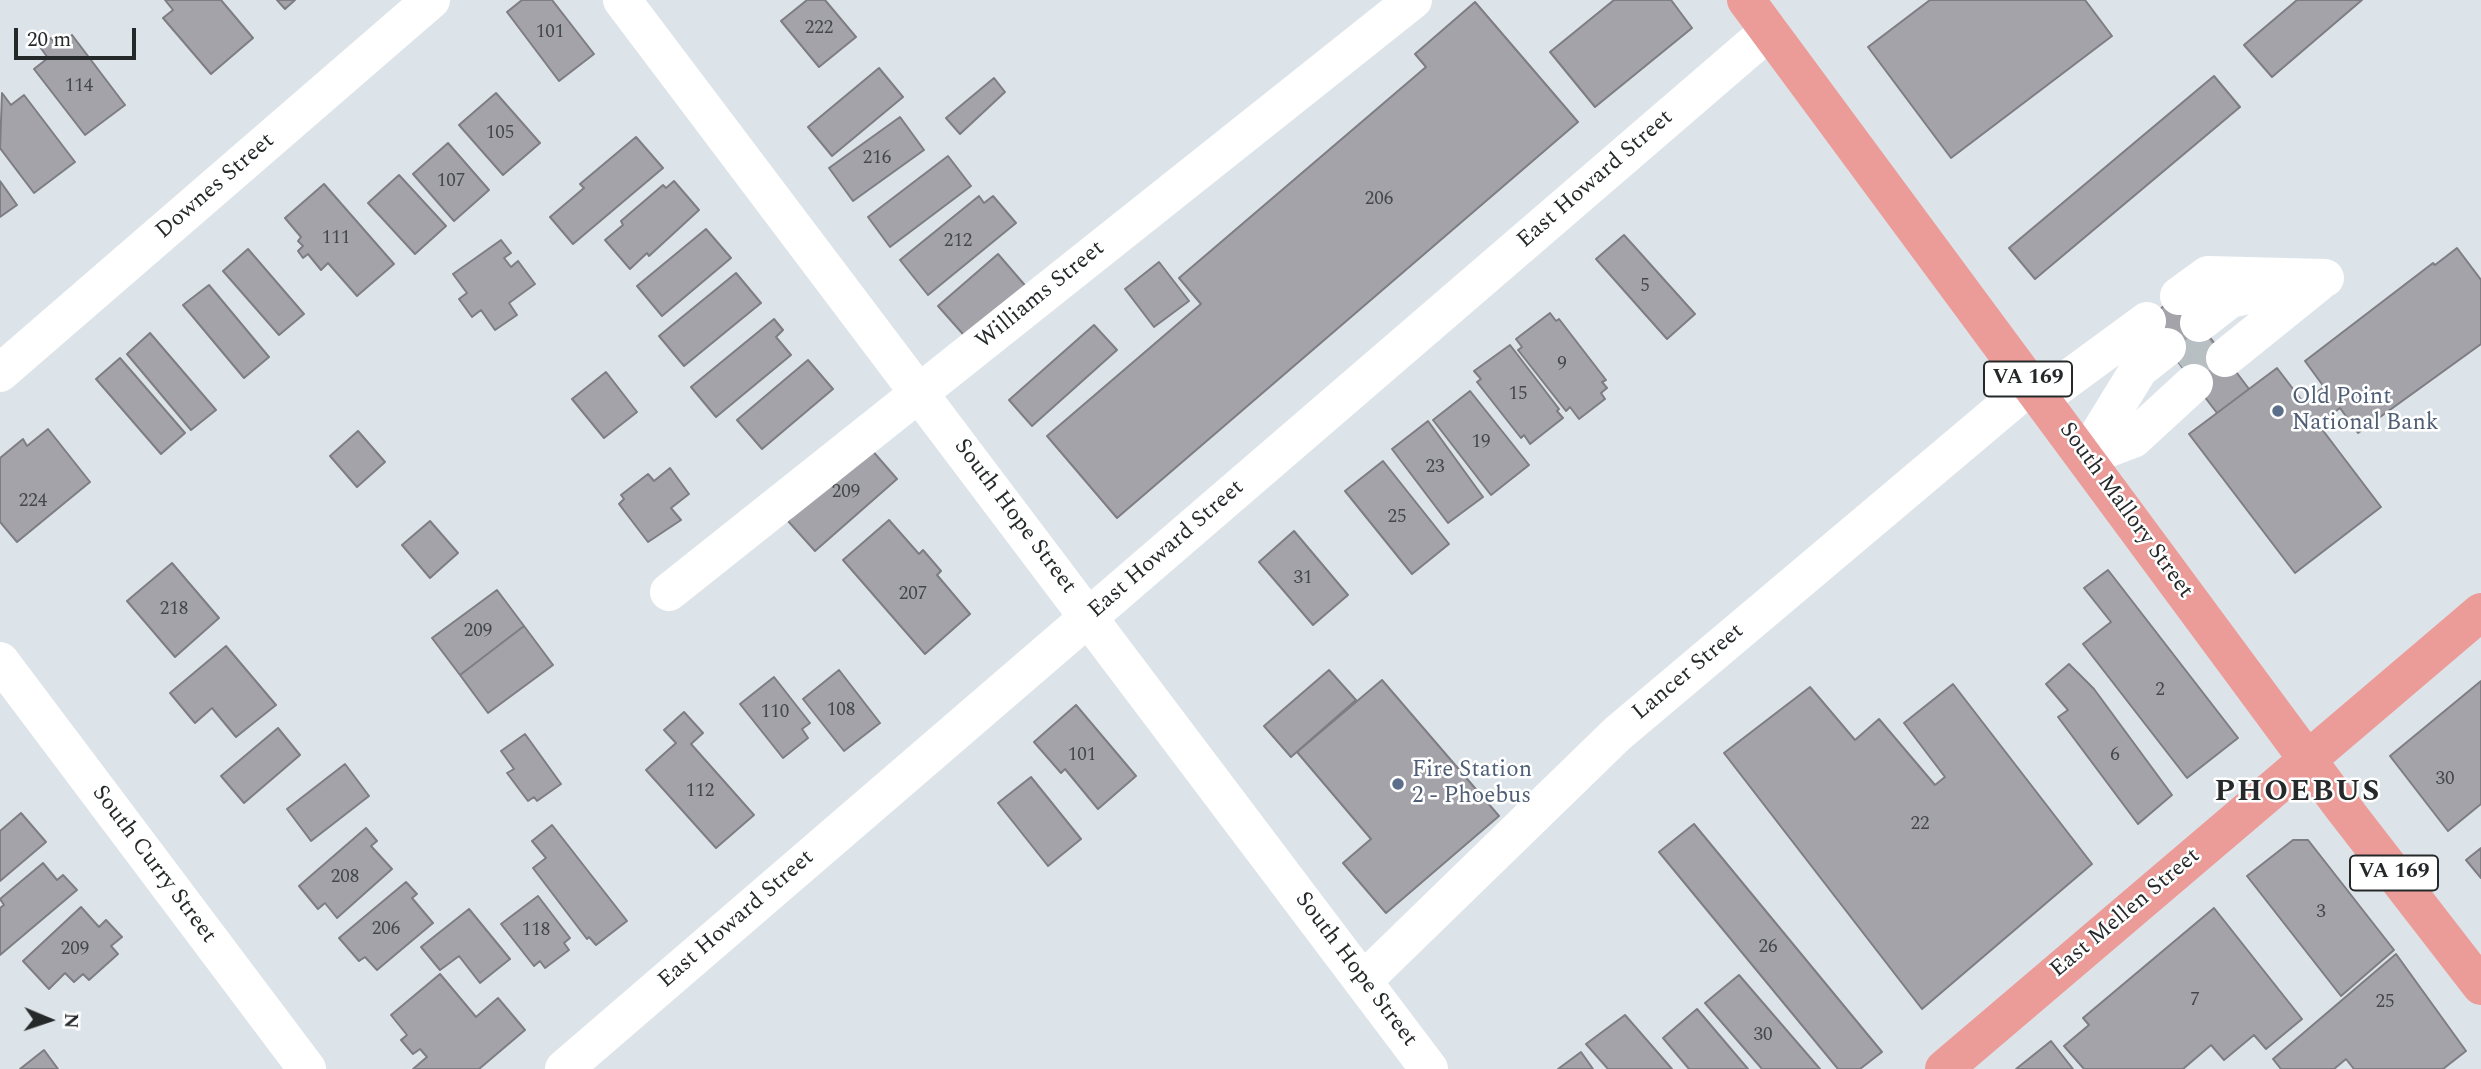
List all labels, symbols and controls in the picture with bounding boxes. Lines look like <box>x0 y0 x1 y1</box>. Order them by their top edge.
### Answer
scale bar <box>18 14 140 58</box>
house number: 222 <box>805 18 833 40</box>
house number: 101 <box>536 22 564 44</box>
text: 20 m <box>27 24 71 56</box>
house number: 114 <box>65 76 93 98</box>
street label: East Howard Street <box>1512 105 1680 255</box>
house number: 105 <box>486 123 514 145</box>
street label: Downes Street <box>151 128 281 246</box>
house number: 216 <box>863 148 891 170</box>
house number: 107 <box>437 171 465 193</box>
house number: 206 <box>1365 189 1393 211</box>
house number: 111 <box>322 228 350 250</box>
house number: 212 <box>944 231 972 253</box>
street label: Williams Street <box>971 236 1111 356</box>
house number: 5 <box>1640 276 1650 298</box>
house number: 9 <box>1557 354 1567 376</box>
road number: VA 169 <box>1984 362 2072 396</box>
house number: 15 <box>1509 384 1527 406</box>
place label: Old Point National Bank <box>2292 384 2439 438</box>
marker: Old Point National Bank <box>2270 403 2286 419</box>
street label: South Mallory Street <box>2052 418 2198 604</box>
house number: 19 <box>1472 432 1490 454</box>
street label: South Hope Street <box>947 434 1081 600</box>
house number: 23 <box>1426 457 1444 479</box>
street label: East Howard Street <box>1083 475 1251 625</box>
house number: 209 <box>832 482 860 504</box>
house number: 224 <box>19 491 47 513</box>
house number: 25 <box>1388 507 1406 529</box>
house number: 31 <box>1294 568 1312 590</box>
house number: 207 <box>899 584 927 606</box>
house number: 218 <box>160 599 188 621</box>
street label: Lancer Street <box>1628 619 1750 727</box>
house number: 209 <box>464 621 492 643</box>
house number: 2 <box>2155 680 2165 702</box>
house number: 108 <box>827 700 855 722</box>
house number: 110 <box>761 702 789 724</box>
house number: 101 <box>1068 745 1096 767</box>
house number: 6 <box>2110 745 2120 767</box>
place label: Fire Station 2 - Phoebus <box>1412 757 1532 811</box>
house number: 30 <box>2436 769 2454 791</box>
marker: Fire Station 2 - Phoebus <box>1390 776 1406 792</box>
district label: PHOEBUS <box>2215 776 2381 812</box>
street label: South Curry Street <box>85 781 221 949</box>
house number: 112 <box>686 781 714 803</box>
house number: 22 <box>1911 814 1929 836</box>
street label: East Mellen Street <box>2045 843 2207 985</box>
street label: East Howard Street <box>653 845 821 995</box>
road number: VA 169 <box>2350 856 2438 890</box>
house number: 208 <box>331 867 359 889</box>
street label: South Hope Street <box>1288 887 1422 1053</box>
house number: 3 <box>2316 902 2326 924</box>
house number: 206 <box>372 919 400 941</box>
house number: 118 <box>522 920 550 942</box>
house number: 26 <box>1759 937 1777 959</box>
house number: 209 <box>61 939 89 961</box>
north arrow <box>14 985 84 1055</box>
house number: 7 <box>2190 990 2200 1012</box>
house number: 25 <box>2376 992 2394 1014</box>
text: N <box>56 1012 85 1029</box>
house number: 30 <box>1754 1025 1772 1047</box>

